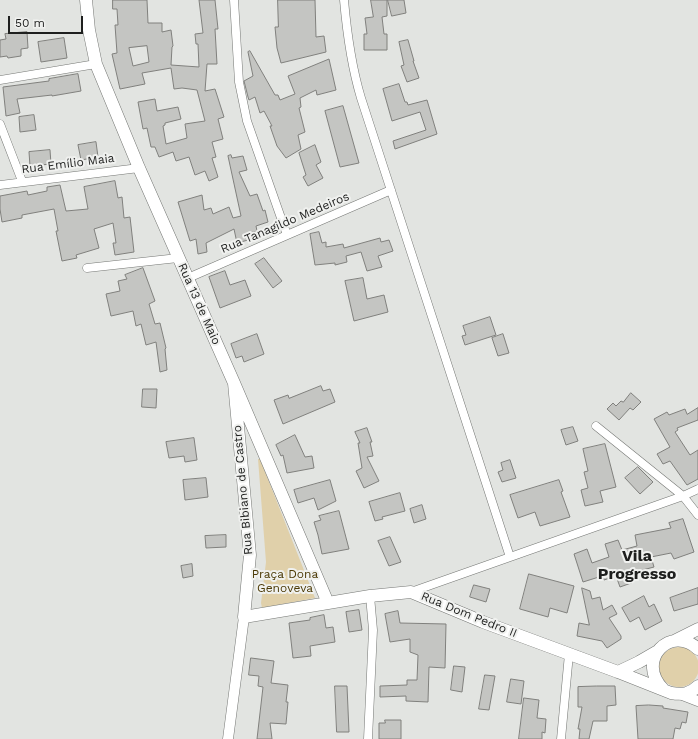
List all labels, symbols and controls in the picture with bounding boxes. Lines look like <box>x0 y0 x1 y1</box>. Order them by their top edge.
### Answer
scale bar <box>10 8 85 34</box>
text: 50 m <box>15 16 45 30</box>
street label: Rua Emílio Maia <box>21 151 115 177</box>
street label: Rua Tanagildo Medeiros <box>219 189 351 257</box>
street label: Rua 13 de Maio <box>175 261 223 347</box>
street label: Rua Bibiano de Castro <box>230 425 256 555</box>
district label: Vila Progresso <box>598 546 676 584</box>
park label: Praça Dona Genoveva <box>252 567 318 595</box>
street label: Rua Dom Pedro II <box>419 589 519 641</box>

